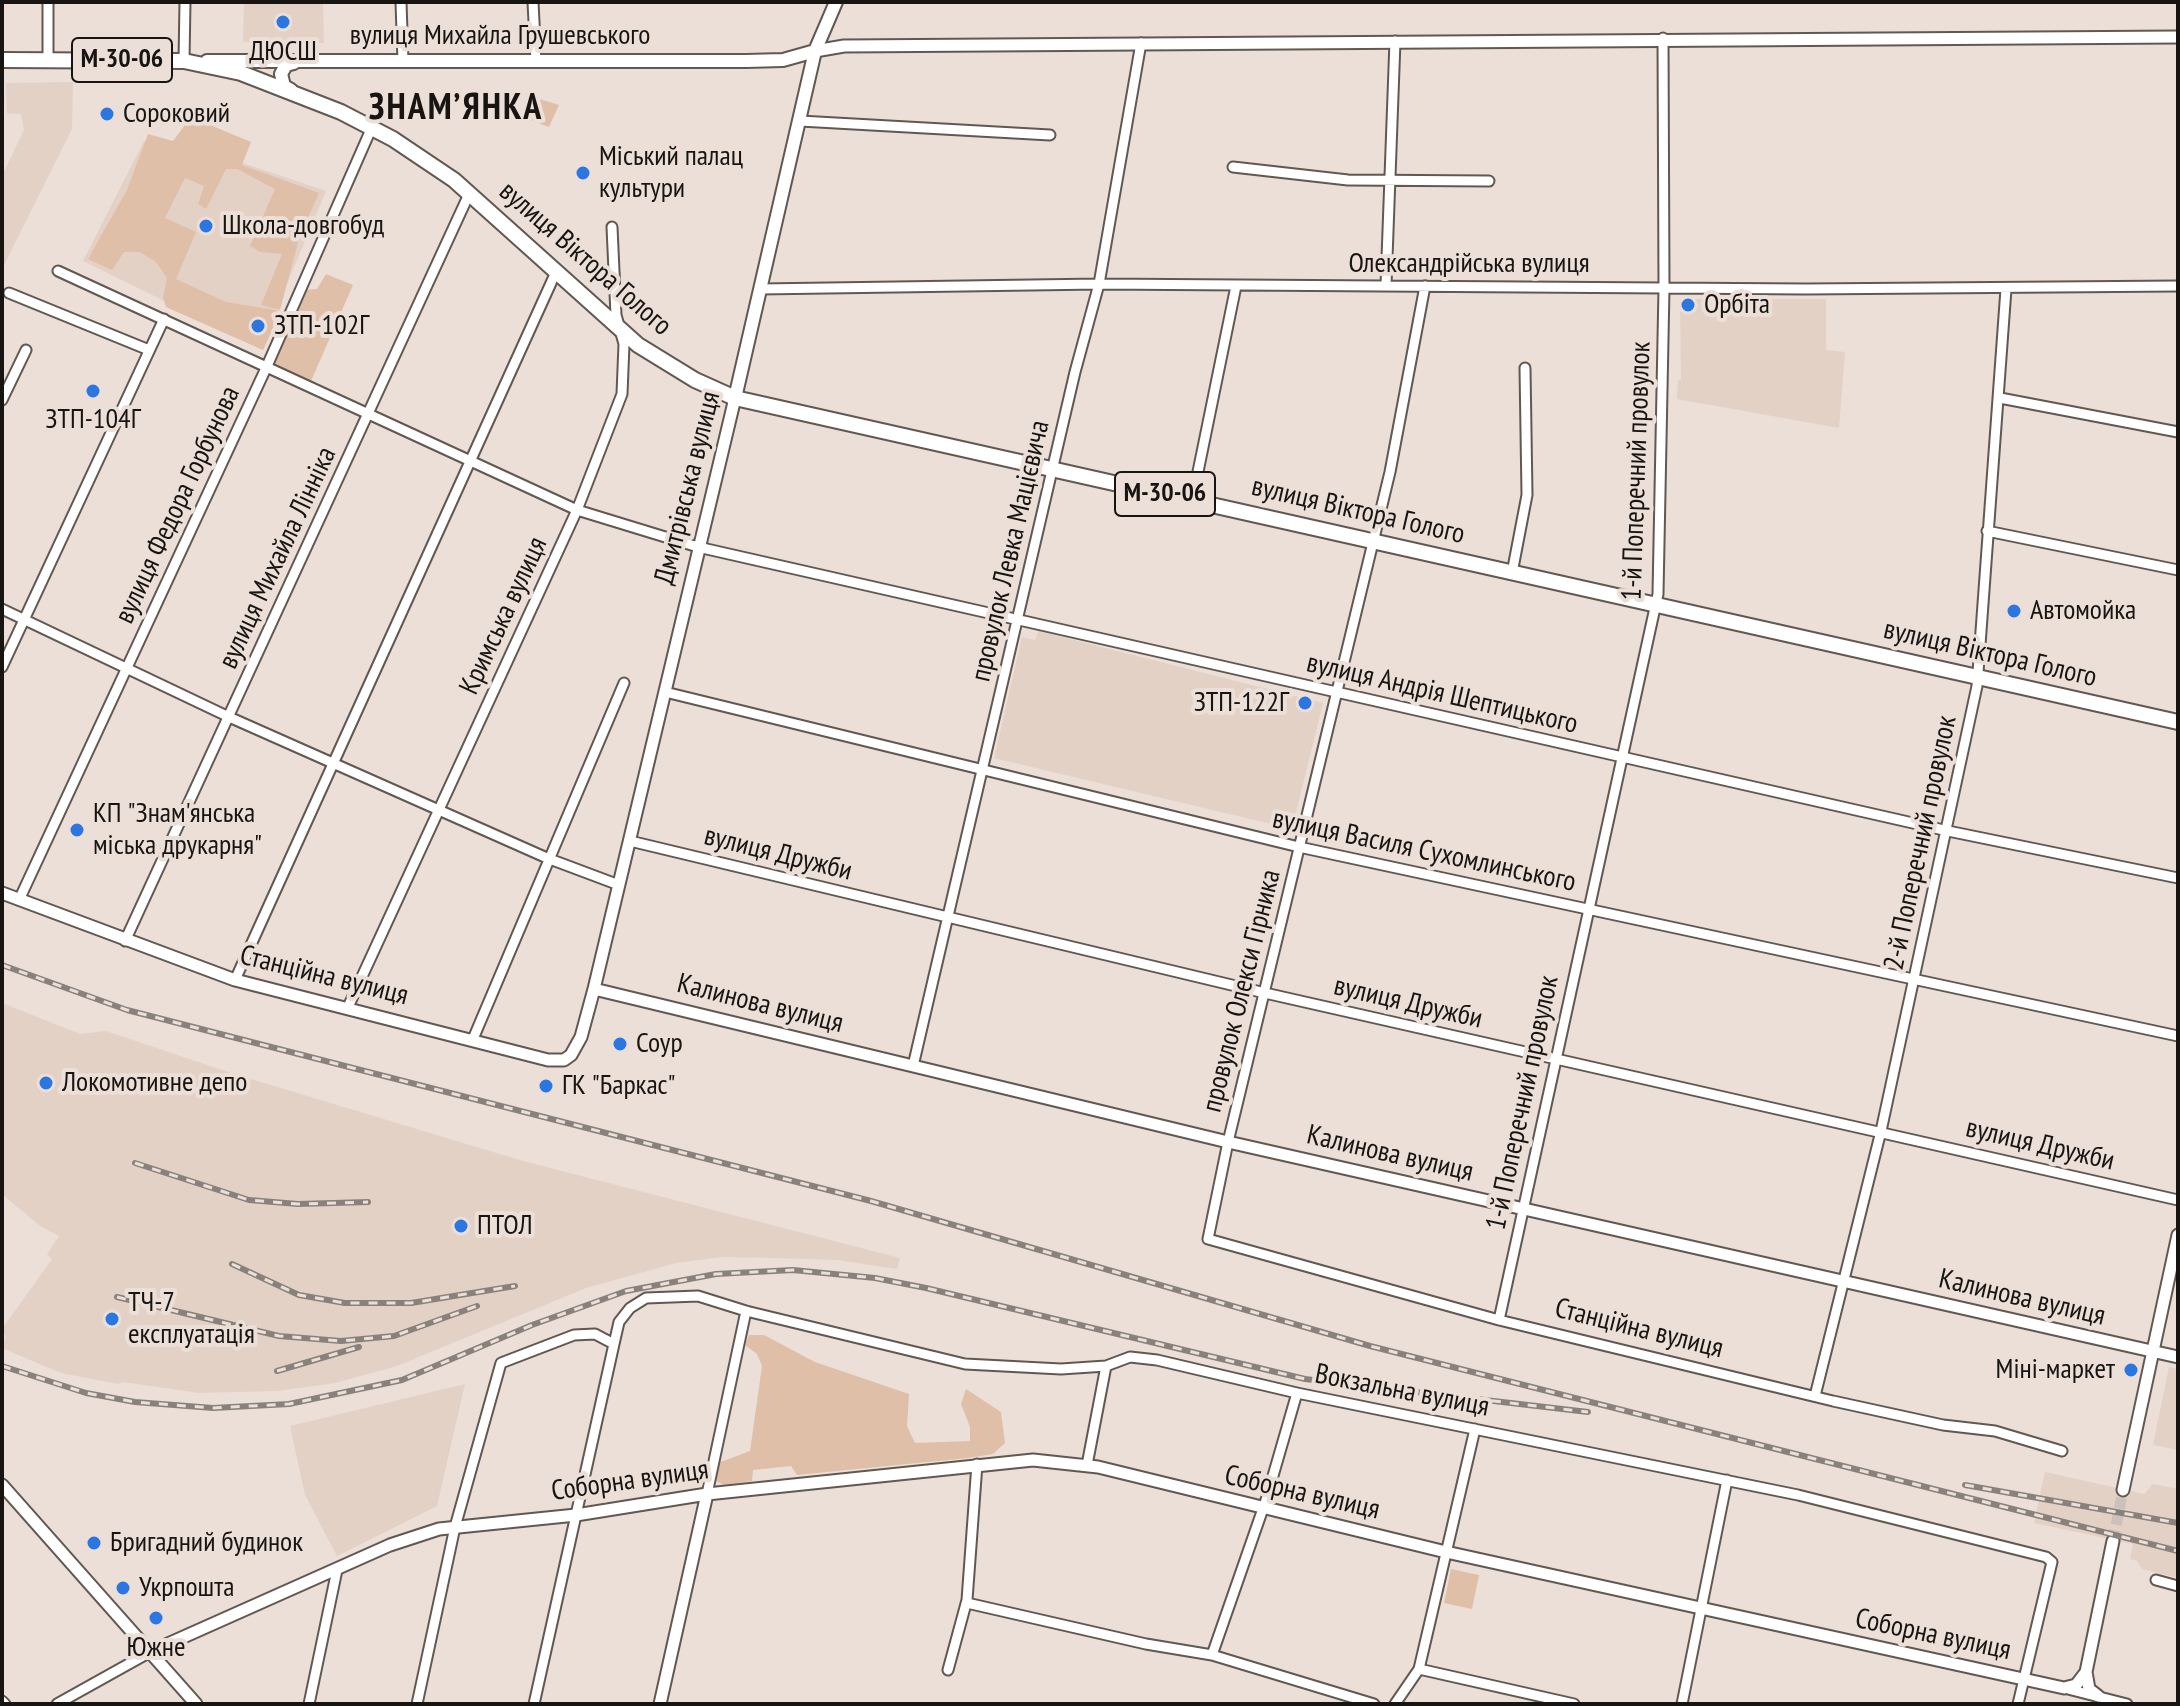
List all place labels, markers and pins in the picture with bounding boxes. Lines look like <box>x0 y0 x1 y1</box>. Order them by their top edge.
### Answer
marker: ДЮСШ <box>274 13 292 31</box>
place label: ДЮСШ <box>249 35 317 69</box>
place label: Сороковий <box>123 97 230 131</box>
marker: Сороковий <box>98 105 116 123</box>
place label: Міський палац культури <box>599 140 743 206</box>
marker: Міський палац культури <box>574 164 592 182</box>
place label: Школа-довгобуд <box>222 209 384 243</box>
marker: Школа-довгобуд <box>197 217 215 235</box>
place label: Орбіта <box>1704 288 1770 322</box>
marker: Орбіта <box>1679 296 1697 314</box>
place label: ЗТП-102Г <box>274 309 369 343</box>
marker: ЗТП-102Г <box>249 317 267 335</box>
marker: ЗТП-104Г <box>84 382 102 400</box>
place label: ЗТП-104Г <box>45 403 141 437</box>
place label: Автомойка <box>2030 594 2136 628</box>
marker: Автомойка <box>2005 602 2023 620</box>
place label: ЗТП-122Г <box>1194 686 1289 720</box>
marker: ЗТП-122Г <box>1296 694 1314 712</box>
place label: КП "Знам'янська міська друкарня" <box>93 797 262 863</box>
marker: КП "Знам'янська міська друкарня" <box>68 821 86 839</box>
place label: Соур <box>636 1027 683 1061</box>
marker: Соур <box>611 1035 629 1053</box>
place label: Локомотивне депо <box>62 1066 247 1100</box>
place label: ГК "Баркас" <box>562 1069 675 1103</box>
marker: Локомотивне депо <box>37 1074 55 1092</box>
marker: ГК "Баркас" <box>537 1077 555 1095</box>
place label: ПТОЛ <box>477 1209 533 1243</box>
marker: ПТОЛ <box>452 1217 470 1235</box>
place label: ТЧ-7 експлуатація <box>128 1286 255 1352</box>
marker: ТЧ-7 експлуатація <box>103 1310 121 1328</box>
place label: Міні-маркет <box>1996 1353 2115 1387</box>
marker: Міні-маркет <box>2122 1361 2140 1379</box>
place label: Бригадний будинок <box>110 1526 303 1560</box>
marker: Бригадний будинок <box>85 1534 103 1552</box>
place label: Укрпошта <box>139 1571 234 1605</box>
marker: Укрпошта <box>114 1579 132 1597</box>
marker: Южне <box>147 1609 165 1627</box>
place label: Южне <box>127 1631 185 1665</box>

